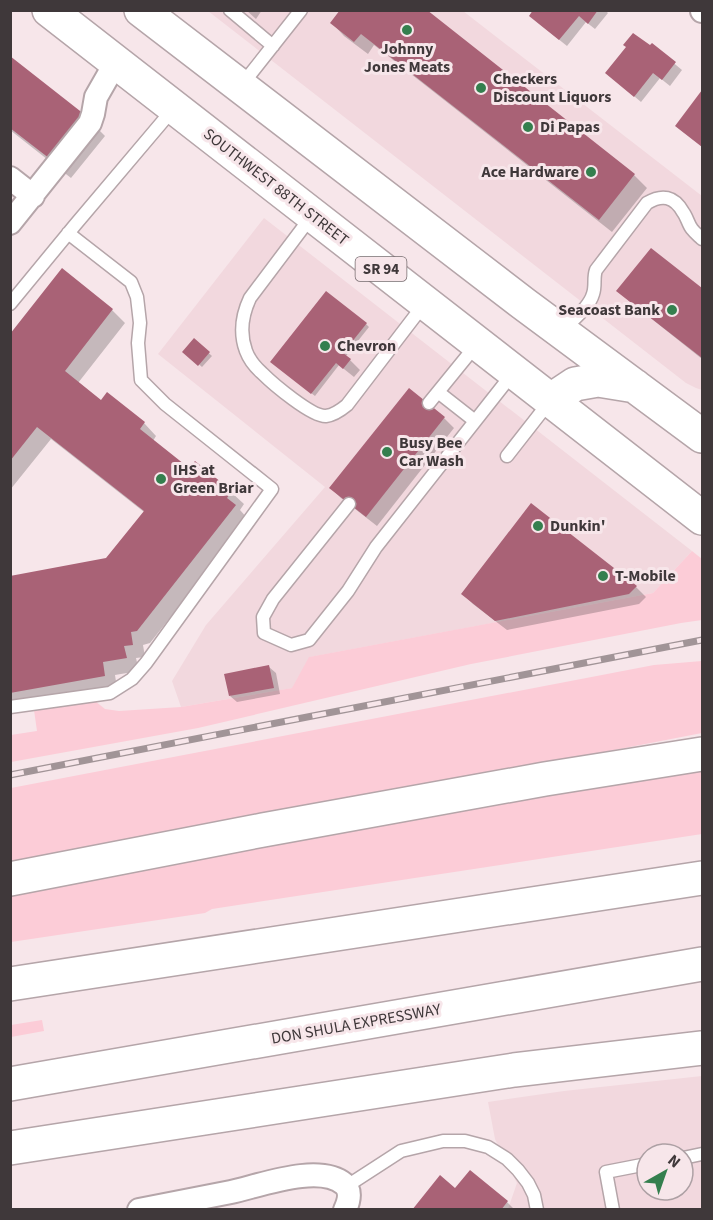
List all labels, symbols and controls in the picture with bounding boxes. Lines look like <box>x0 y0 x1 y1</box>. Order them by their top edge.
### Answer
marker: Johnny Jones Meats <box>400 23 414 37</box>
place label: Johnny Jones Meats <box>364 38 450 78</box>
place label: Checkers Discount Liquors <box>493 68 611 108</box>
marker: Checkers Discount Liquors <box>474 81 488 95</box>
place label: Di Papas <box>540 116 600 138</box>
marker: Di Papas <box>521 120 535 134</box>
street label: SOUTHWEST 88TH STREET <box>199 123 354 251</box>
place label: Ace Hardware <box>481 161 579 183</box>
marker: Ace Hardware <box>584 165 598 179</box>
road number: SR 94 <box>356 257 406 281</box>
place label: Seacoast Bank <box>558 299 660 321</box>
marker: Seacoast Bank <box>665 303 679 317</box>
place label: Chevron <box>337 335 396 357</box>
marker: Chevron <box>318 339 332 353</box>
place label: Busy Bee Car Wash <box>399 432 464 472</box>
marker: Busy Bee Car Wash <box>380 445 394 459</box>
place label: IHS at Green Briar <box>173 459 254 499</box>
marker: IHS at Green Briar <box>154 472 168 486</box>
place label: Dunkin' <box>550 515 606 537</box>
marker: Dunkin' <box>531 519 545 533</box>
place label: T-Mobile <box>615 565 676 587</box>
marker: T-Mobile <box>596 569 610 583</box>
street label: DON SHULA EXPRESSWAY <box>270 998 443 1050</box>
north arrow <box>635 1142 695 1202</box>
text: N <box>663 1149 685 1173</box>

